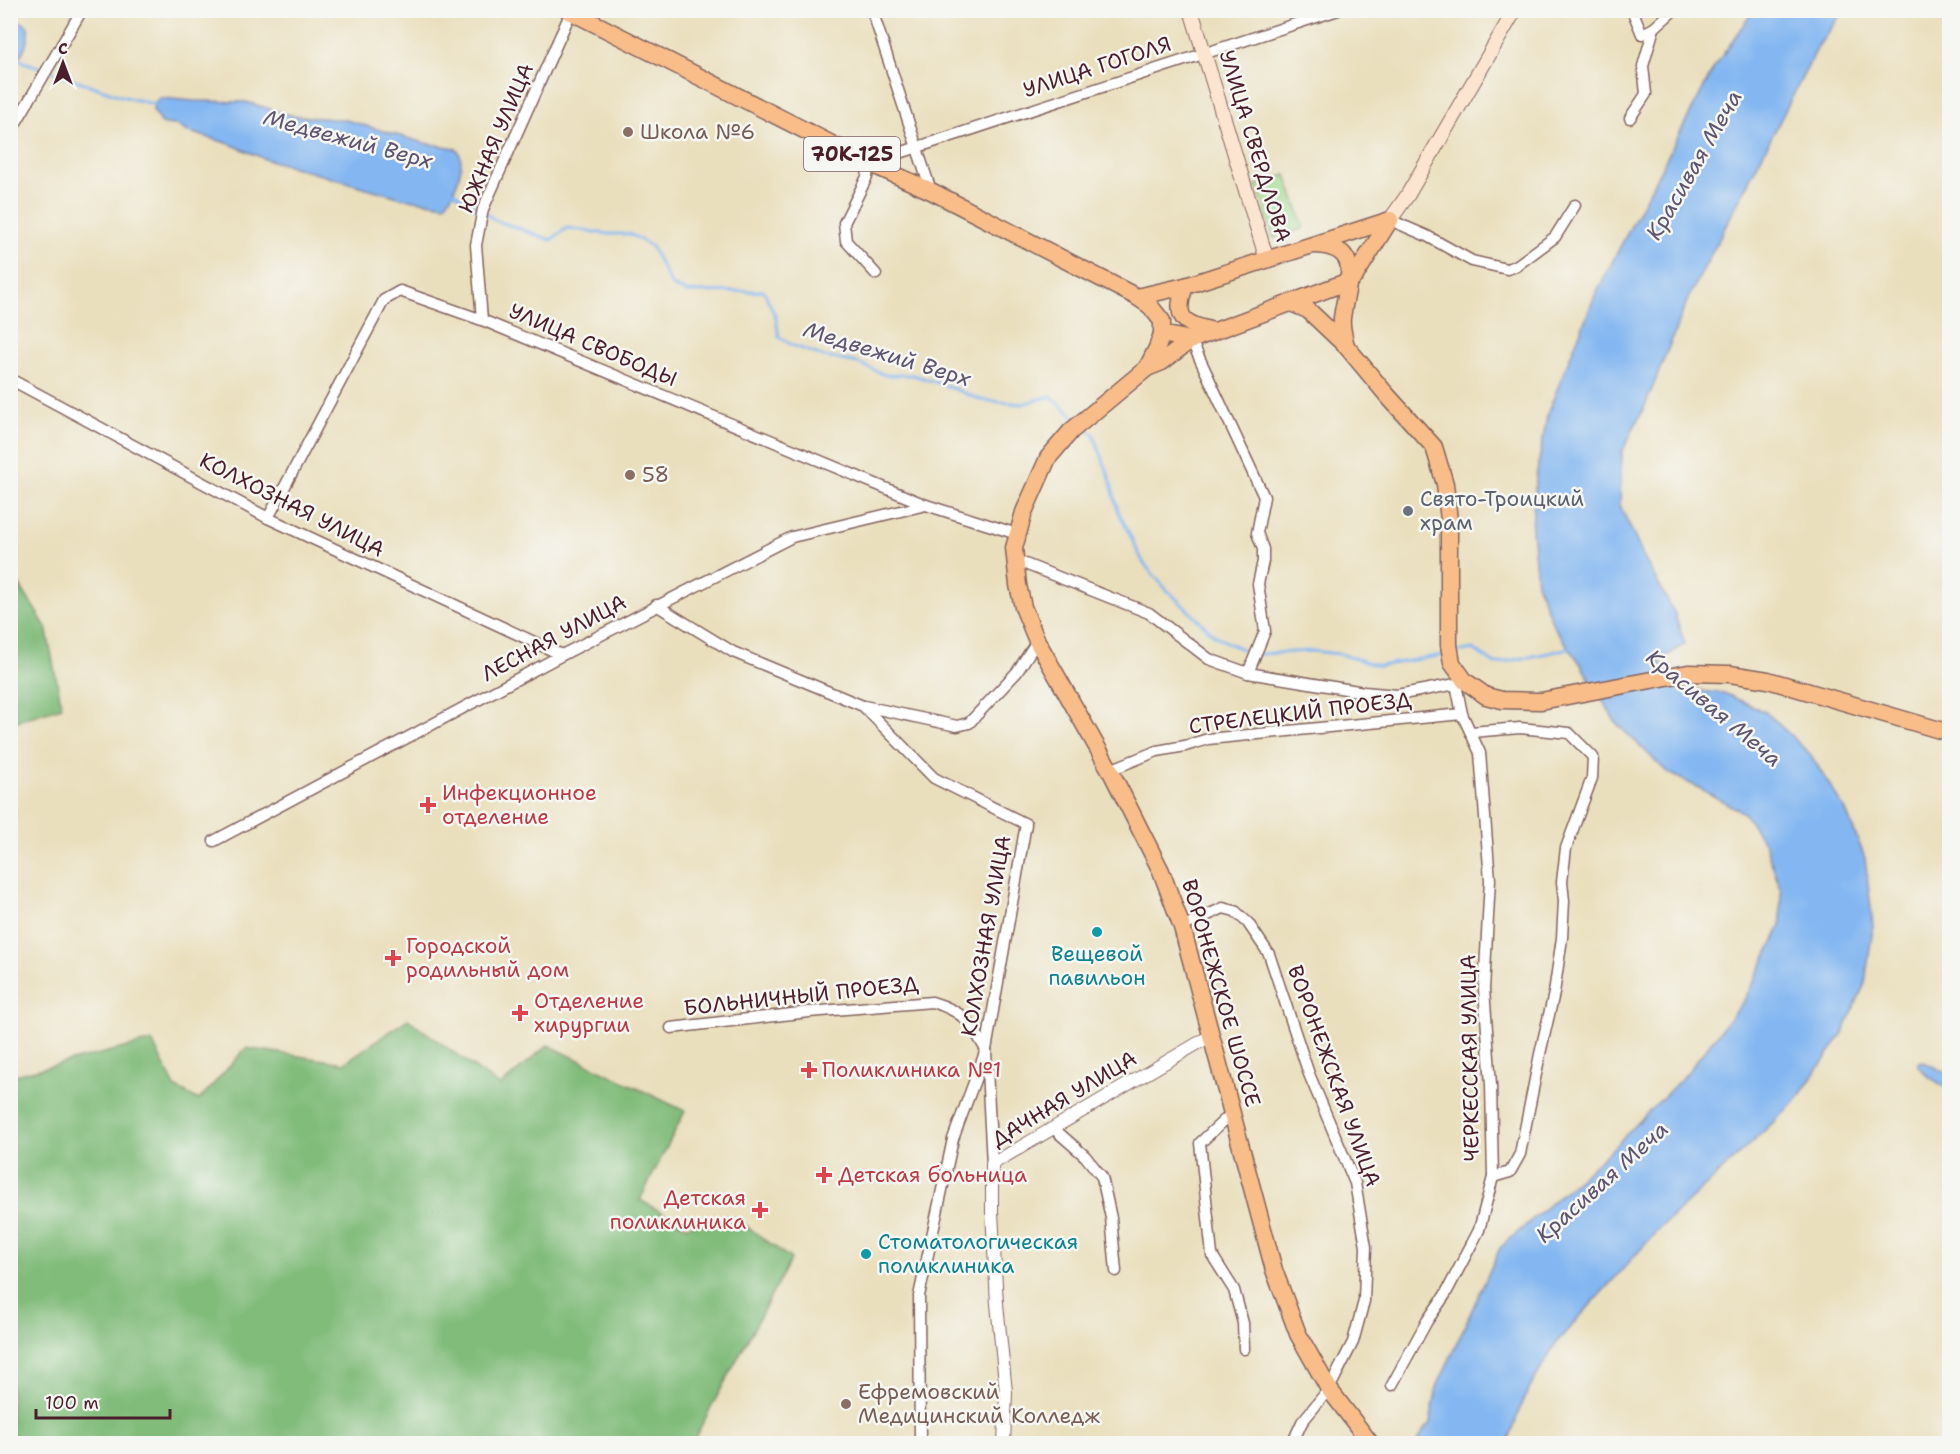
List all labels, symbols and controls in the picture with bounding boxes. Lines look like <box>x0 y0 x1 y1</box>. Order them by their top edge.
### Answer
street label: УЛИЦА ГОГОЛЯ <box>1019 30 1175 104</box>
north arrow <box>33 33 93 93</box>
text: С <box>58 38 68 59</box>
street label: УЛИЦА СВЕРДЛОВА <box>1212 46 1298 246</box>
street label: ЮЖНАЯ УЛИЦА <box>452 59 540 217</box>
water label: Красивая Меча <box>1639 85 1749 245</box>
water label: Медвежий Верх <box>261 103 437 176</box>
place label: Школа №6 <box>640 118 755 146</box>
marker: Школа №6 <box>621 125 635 139</box>
road number: 70К-125 <box>804 137 900 171</box>
street label: УЛИЦА СВОБОДЫ <box>505 297 681 393</box>
water label: Медвежий Верх <box>800 315 976 394</box>
street label: КОЛХОЗНАЯ УЛИЦА <box>195 446 389 564</box>
place label: 58 <box>642 461 669 489</box>
marker: 58 <box>623 468 637 482</box>
place label: Свято-Троицкий храм <box>1420 485 1584 537</box>
marker: Свято-Троицкий храм <box>1401 504 1415 518</box>
street label: ЛЕСНАЯ УЛИЦА <box>477 588 631 688</box>
water label: Красивая Меча <box>1640 643 1788 773</box>
street label: СТРЕЛЕЦКИЙ ПРОЕЗД <box>1187 685 1413 741</box>
place label: Инфекционное отделение <box>442 779 597 831</box>
marker: Инфекционное отделение <box>419 796 437 814</box>
street label: КОЛХОЗНАЯ УЛИЦА <box>955 833 1017 1039</box>
street label: ВОРОНЕЖСКОЕ ШОССЕ <box>1175 876 1267 1110</box>
marker: Вещевой павильон <box>1090 925 1104 939</box>
place label: Городской родильный дом <box>406 932 569 984</box>
place label: Вещевой павильон <box>1048 940 1146 992</box>
marker: Городской родильный дом <box>384 949 402 967</box>
street label: ЧЕРКЕССКАЯ УЛИЦА <box>1454 954 1486 1162</box>
street label: ВОРОНЕЖСКАЯ УЛИЦА <box>1281 961 1387 1191</box>
street label: БОЛЬНИЧНЫЙ ПРОЕЗД <box>682 970 920 1022</box>
place label: Отделение хирургии <box>534 987 644 1039</box>
marker: Отделение хирургии <box>511 1004 529 1022</box>
street label: ДАЧНАЯ УЛИЦА <box>986 1044 1142 1154</box>
place label: Поликлиника №1 <box>822 1056 1001 1084</box>
marker: Поликлиника №1 <box>800 1061 818 1079</box>
water label: Красивая Меча <box>1530 1115 1674 1249</box>
place label: Детская больница <box>838 1161 1027 1189</box>
marker: Детская больница <box>815 1166 833 1184</box>
place label: Детская поликлиника <box>610 1184 746 1236</box>
marker: Детская поликлиника <box>751 1201 769 1219</box>
place label: Стоматологическая поликлиника <box>878 1228 1078 1280</box>
marker: Стоматологическая поликлиника <box>859 1247 873 1261</box>
place label: Ефремовский Медицинский Колледж <box>858 1378 1100 1430</box>
scale bar <box>36 1382 170 1420</box>
text: 100 m <box>45 1391 99 1415</box>
marker: Ефремовский Медицинский Колледж <box>839 1397 853 1411</box>

